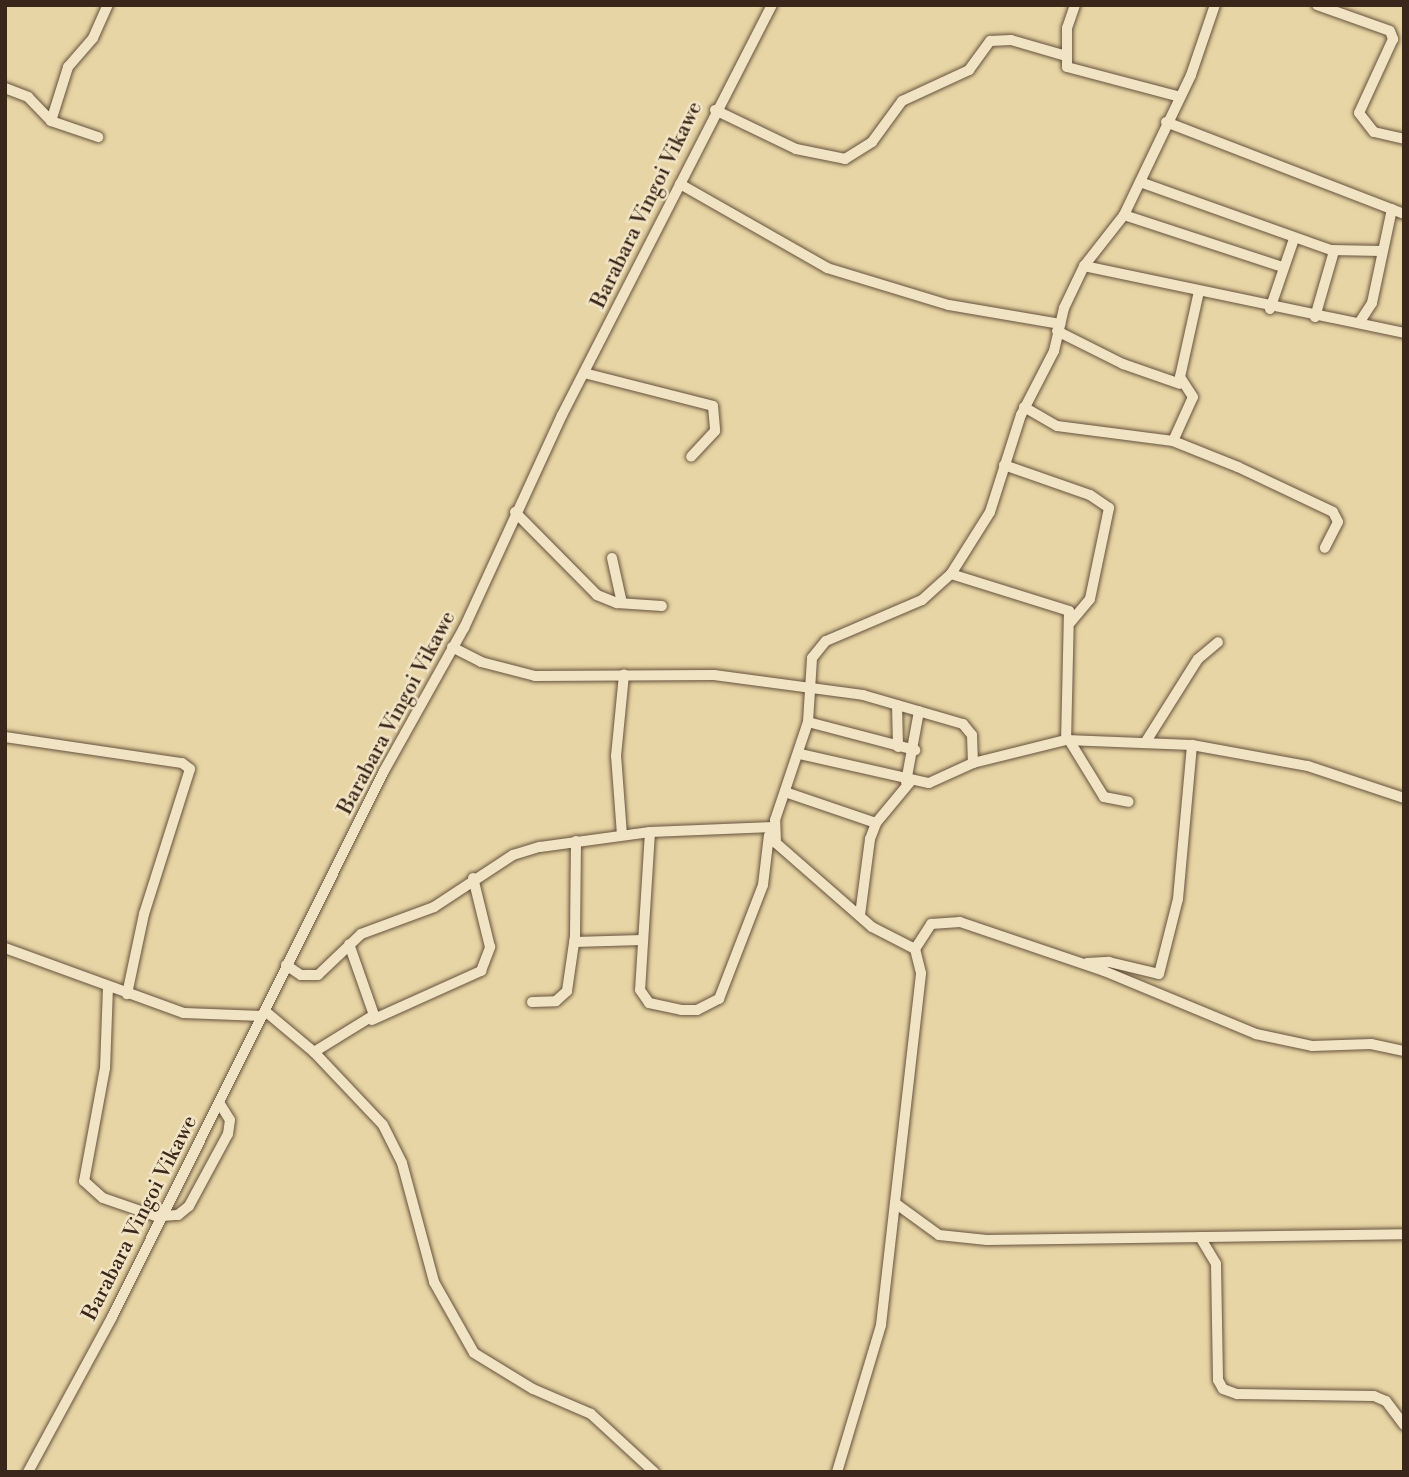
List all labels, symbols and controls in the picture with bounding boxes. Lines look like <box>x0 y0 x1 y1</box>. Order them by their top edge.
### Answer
street label: Barabara Vingoi Vikawe <box>586 98 708 312</box>
street label: Barabara Vingoi Vikawe <box>333 607 461 819</box>
street label: Barabara Vingoi Vikawe <box>77 1111 203 1325</box>

